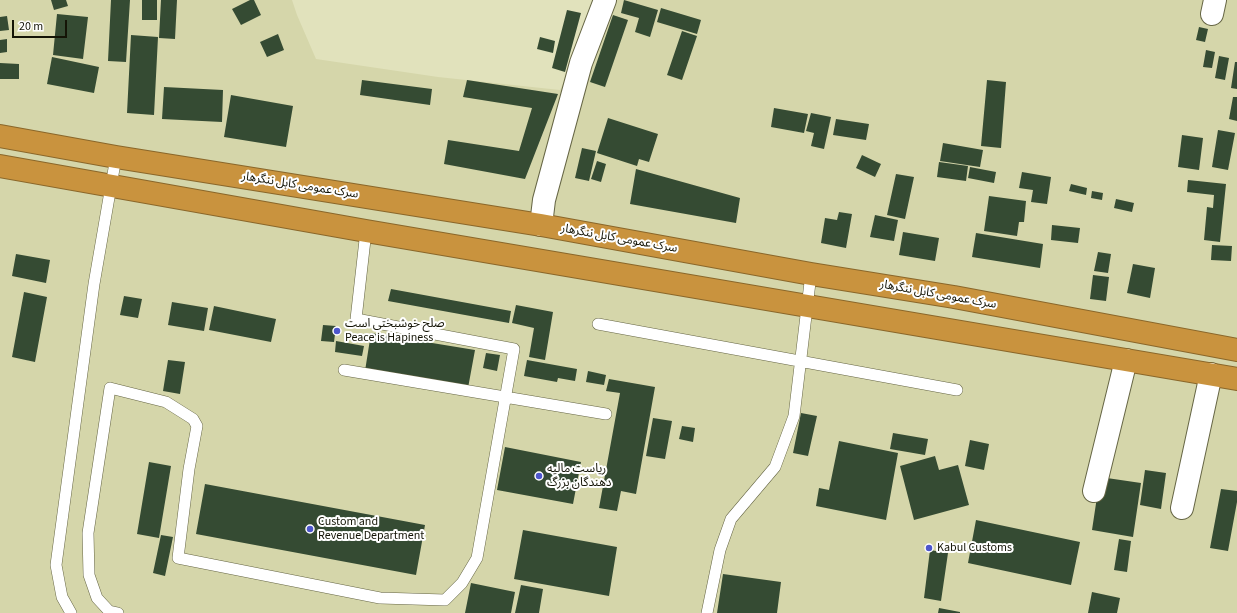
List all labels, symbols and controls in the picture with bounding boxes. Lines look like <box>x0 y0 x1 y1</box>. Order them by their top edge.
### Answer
scale bar <box>14 12 69 38</box>
text: 20 m <box>19 18 43 35</box>
street label: سرک عمومی کابل ننگرهار <box>241 170 359 202</box>
street label: سرک عمومی کابل ننگرهار <box>560 222 678 256</box>
street label: سرک عمومی کابل ننگرهار <box>879 278 997 312</box>
place label: صلح خوشبختی است Peace is Hapiness <box>345 317 445 345</box>
marker: صلح خوشبختی است Peace is Hapiness <box>332 326 342 336</box>
place label: ریاست مالیه دهندگان بزرگ <box>547 462 612 490</box>
marker: ریاست مالیه دهندگان بزرگ <box>534 471 544 481</box>
place label: Custom and Revenue Department <box>318 515 424 543</box>
marker: Custom and Revenue Department <box>305 524 315 534</box>
place label: Kabul Customs <box>937 541 1012 555</box>
marker: Kabul Customs <box>924 543 934 553</box>

